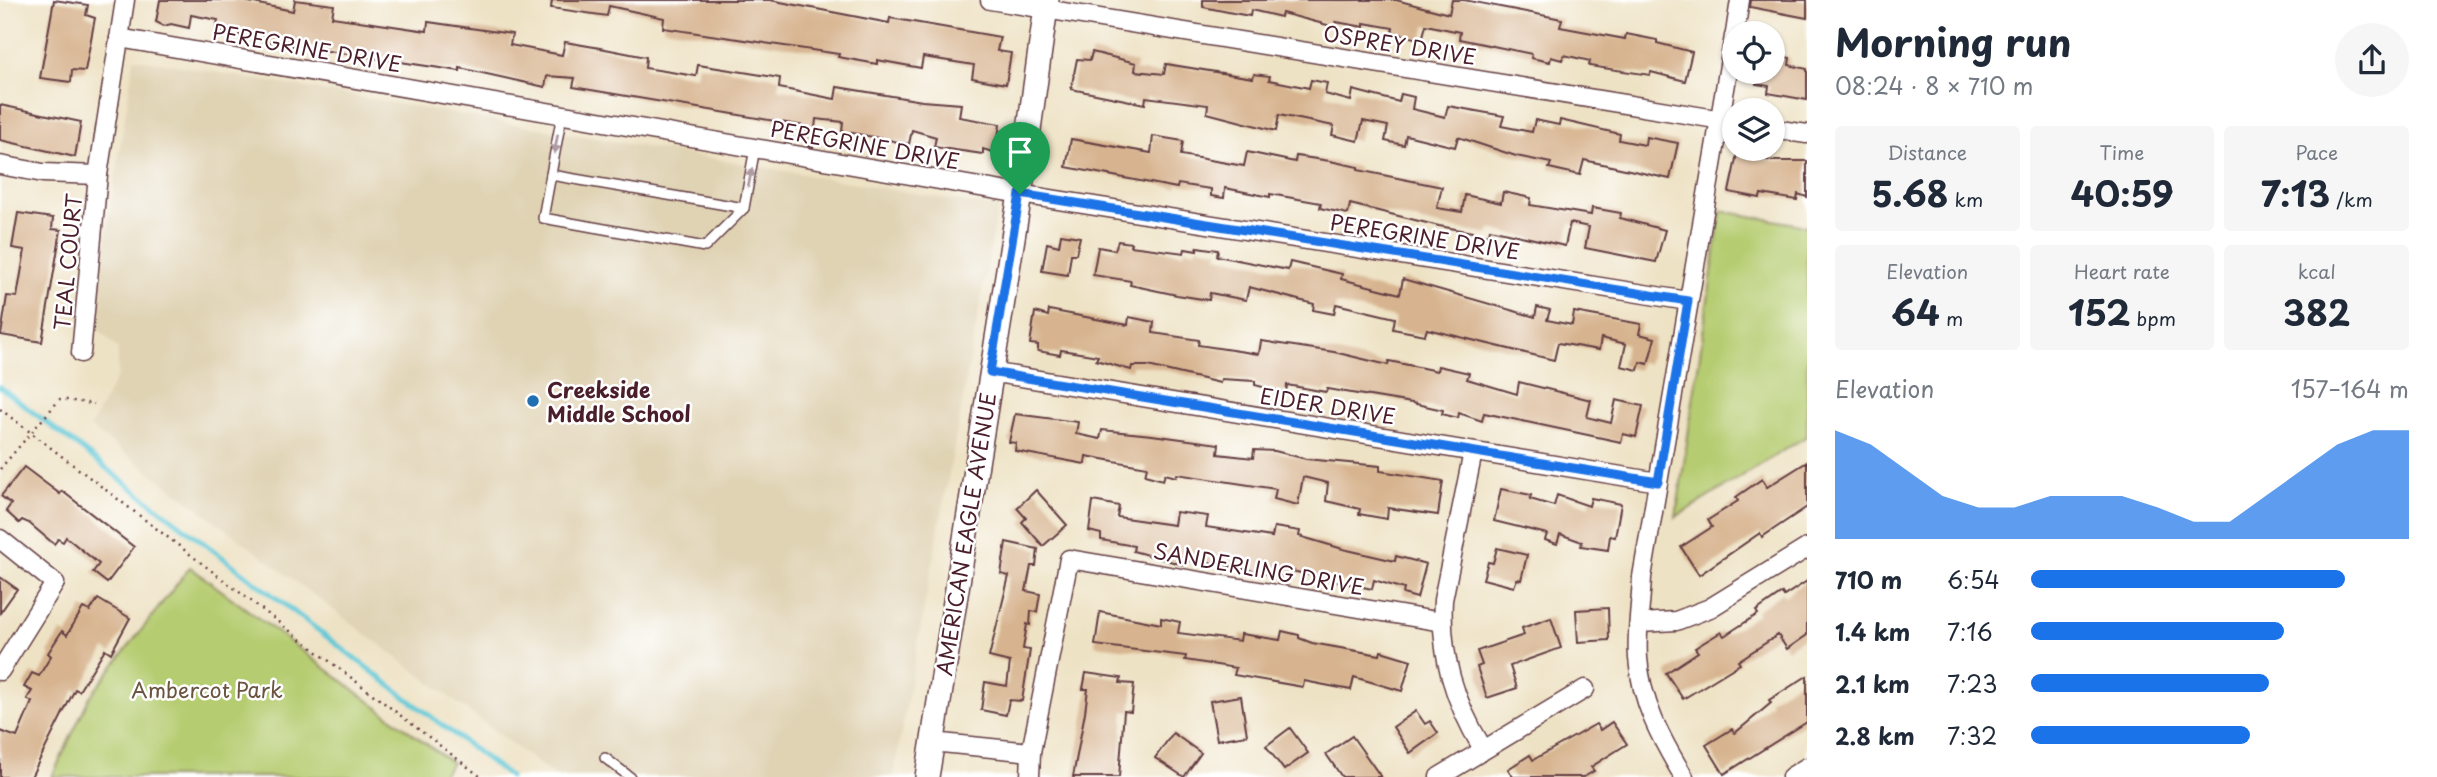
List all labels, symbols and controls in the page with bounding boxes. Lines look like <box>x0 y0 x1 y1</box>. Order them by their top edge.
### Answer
text: Morning run <box>1835 13 2071 70</box>
street label: PEREGRINE DRIVE <box>210 15 404 79</box>
street label: OSPREY DRIVE <box>1321 16 1479 72</box>
map controls <box>1722 21 1785 161</box>
button: locate <box>1722 21 1785 84</box>
button: share <box>2335 23 2409 97</box>
text: 08:24 · 8 × 710 m <box>1835 68 2033 103</box>
button: layers <box>1722 98 1785 161</box>
street label: PEREGRINE DRIVE <box>768 112 962 176</box>
pin <box>990 122 1050 194</box>
one-way arrow <box>551 133 562 155</box>
icon: arrive <box>1001 133 1039 171</box>
text: Distance <box>1887 138 1967 166</box>
text: Time <box>2100 138 2144 166</box>
text: Pace <box>2295 138 2338 166</box>
text: 5.68 <box>1871 166 1948 219</box>
text: 40:59 <box>2071 166 2173 219</box>
text: 7:13 <box>2261 166 2330 219</box>
one-way arrow <box>744 167 755 189</box>
text: km <box>1948 185 1983 213</box>
text: /km <box>2330 185 2373 213</box>
street label: TEAL COURT <box>45 192 89 332</box>
street label: PEREGRINE DRIVE <box>1328 205 1522 267</box>
text: Elevation <box>1886 257 1968 285</box>
text: Heart rate <box>2074 257 2170 285</box>
text: kcal <box>2298 257 2336 285</box>
text: 64 <box>1891 285 1940 338</box>
text: 152 <box>2068 285 2130 338</box>
text: 382 <box>2283 285 2350 338</box>
text: m <box>1940 304 1963 332</box>
text: bpm <box>2130 304 2176 332</box>
text: Elevation <box>1835 371 1934 406</box>
text: 157–164 m <box>2291 371 2409 406</box>
place label: Creekside Middle School <box>547 373 691 429</box>
street label: EIDER DRIVE <box>1258 379 1398 431</box>
street label: AMERICAN EAGLE AVENUE <box>927 390 1003 678</box>
marker: Creekside Middle School <box>525 393 541 409</box>
street label: SANDERLING DRIVE <box>1151 534 1367 602</box>
text: 710 m <box>1835 562 1902 597</box>
text: 6:54 <box>1947 562 2000 597</box>
text: 1.4 km <box>1835 614 1910 649</box>
text: 7:16 <box>1947 614 1993 649</box>
text: 2.1 km <box>1835 666 1910 701</box>
text: 7:23 <box>1947 666 1997 701</box>
park label: Ambercot Park <box>131 673 283 705</box>
text: 2.8 km <box>1835 718 1915 753</box>
text: 7:32 <box>1947 718 1997 753</box>

